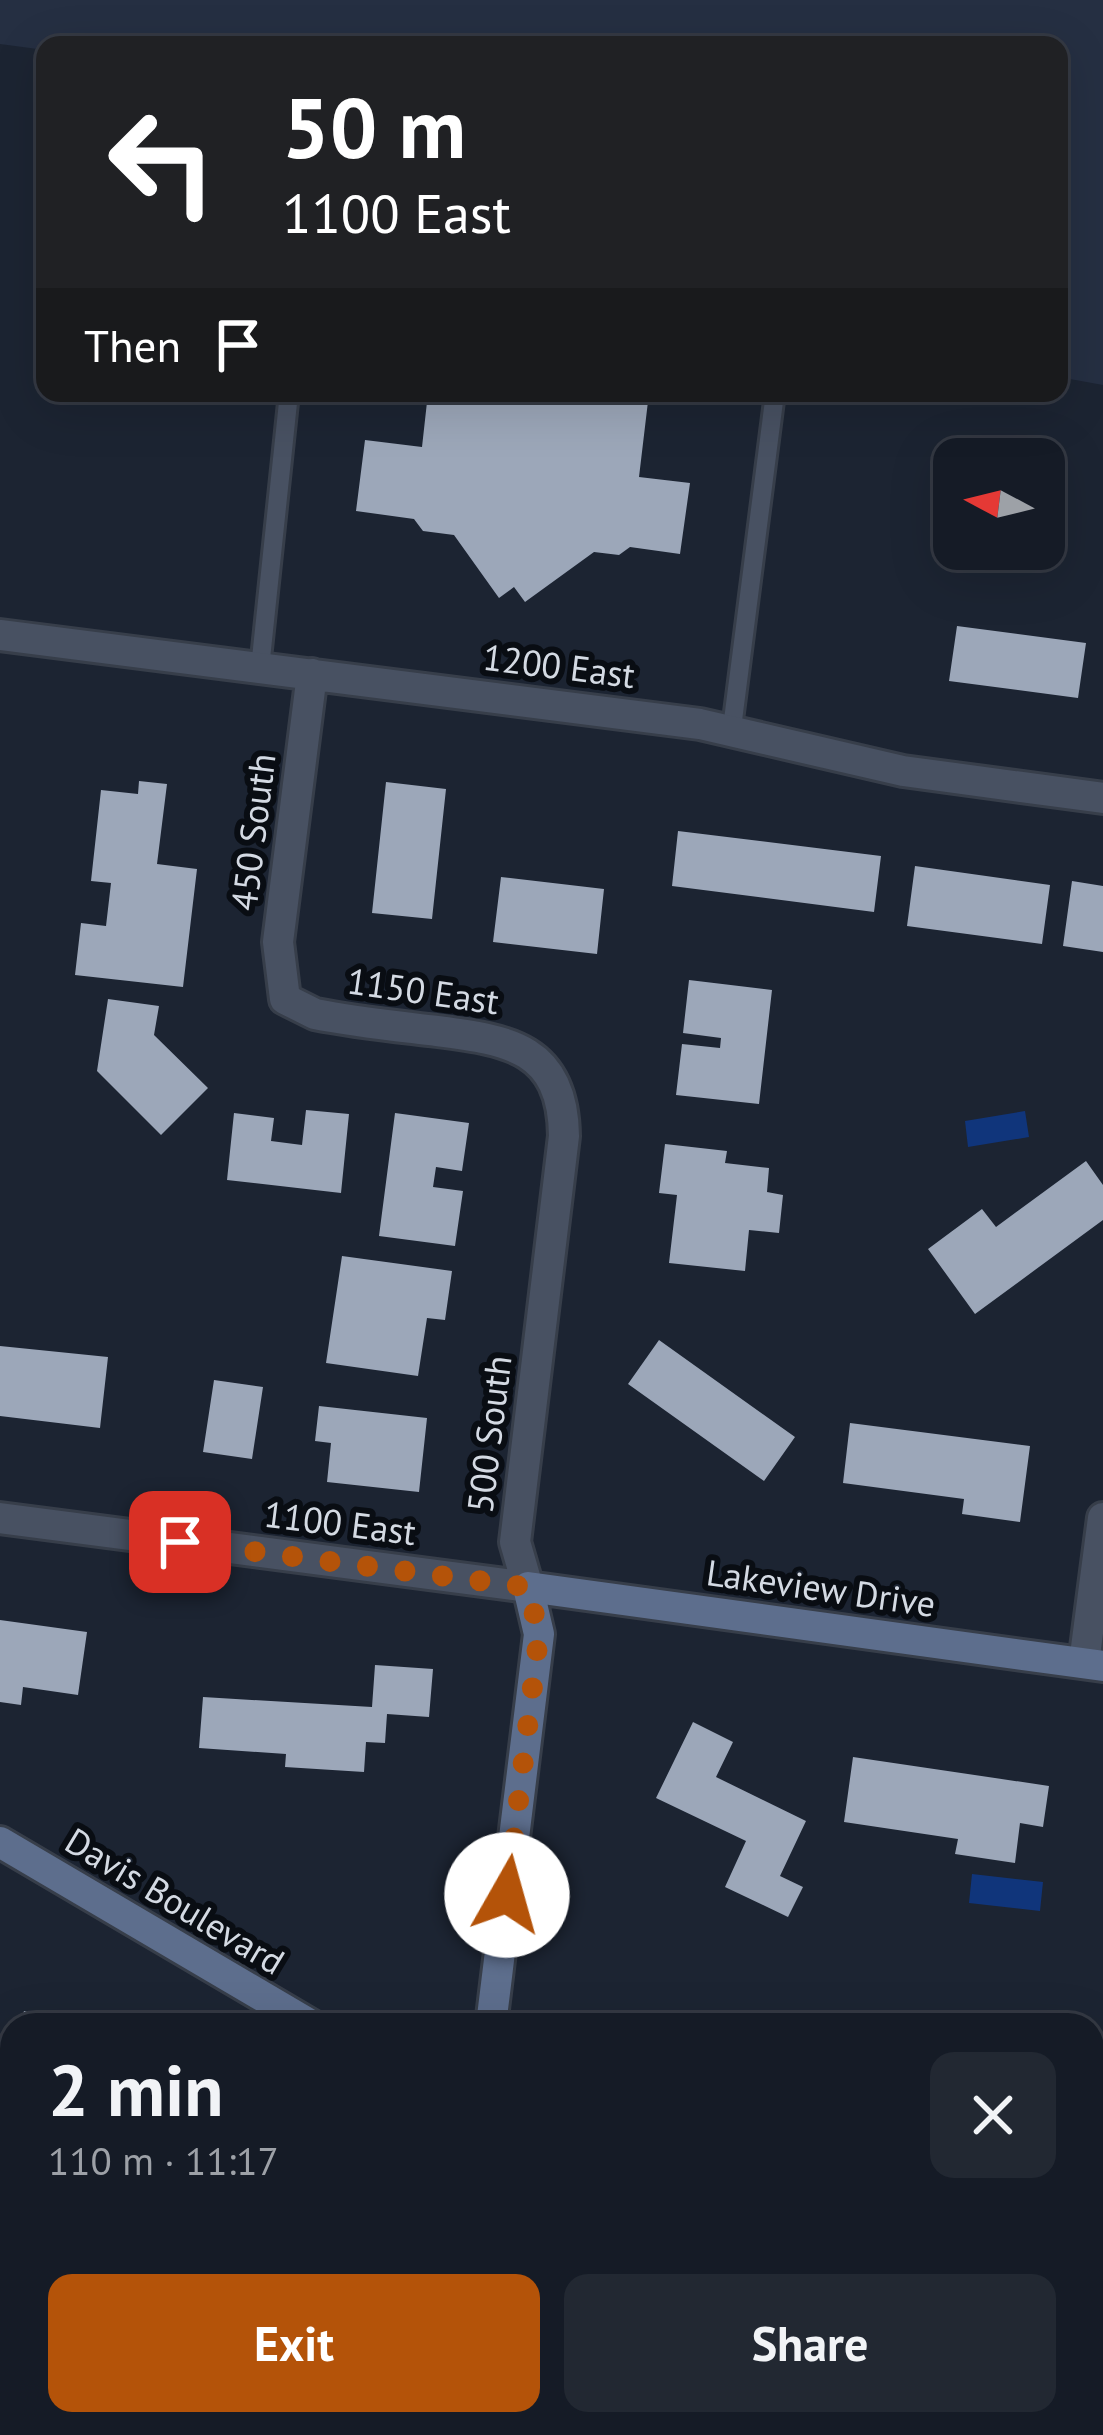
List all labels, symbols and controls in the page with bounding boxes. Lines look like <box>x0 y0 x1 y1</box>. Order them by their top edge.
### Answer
text: 50 m <box>282 72 466 181</box>
icon: left <box>84 84 240 240</box>
text: 1100 East <box>282 178 511 248</box>
icon: arrive <box>205 312 271 378</box>
text: Then <box>84 316 181 374</box>
north arrow <box>933 438 1065 570</box>
map controls <box>933 438 1065 570</box>
street label: 1200 East <box>480 633 638 698</box>
street label: 450 South <box>220 751 285 913</box>
street label: 1150 East <box>344 957 502 1024</box>
street label: 500 South <box>456 1353 521 1515</box>
street label: 1100 East <box>261 1490 419 1555</box>
pin <box>129 1491 231 1593</box>
icon: arrive <box>147 1509 213 1575</box>
street label: Lakeview Drive <box>704 1548 939 1627</box>
street label: Davis Boulevard <box>57 1817 294 1985</box>
position arrow <box>444 1832 570 1958</box>
text: 2 min <box>48 2043 224 2136</box>
button: close <box>930 2052 1056 2178</box>
text: 110 m · 11:17 <box>48 2135 279 2186</box>
button: Exit <box>48 2274 540 2412</box>
button: Share <box>564 2274 1056 2412</box>

